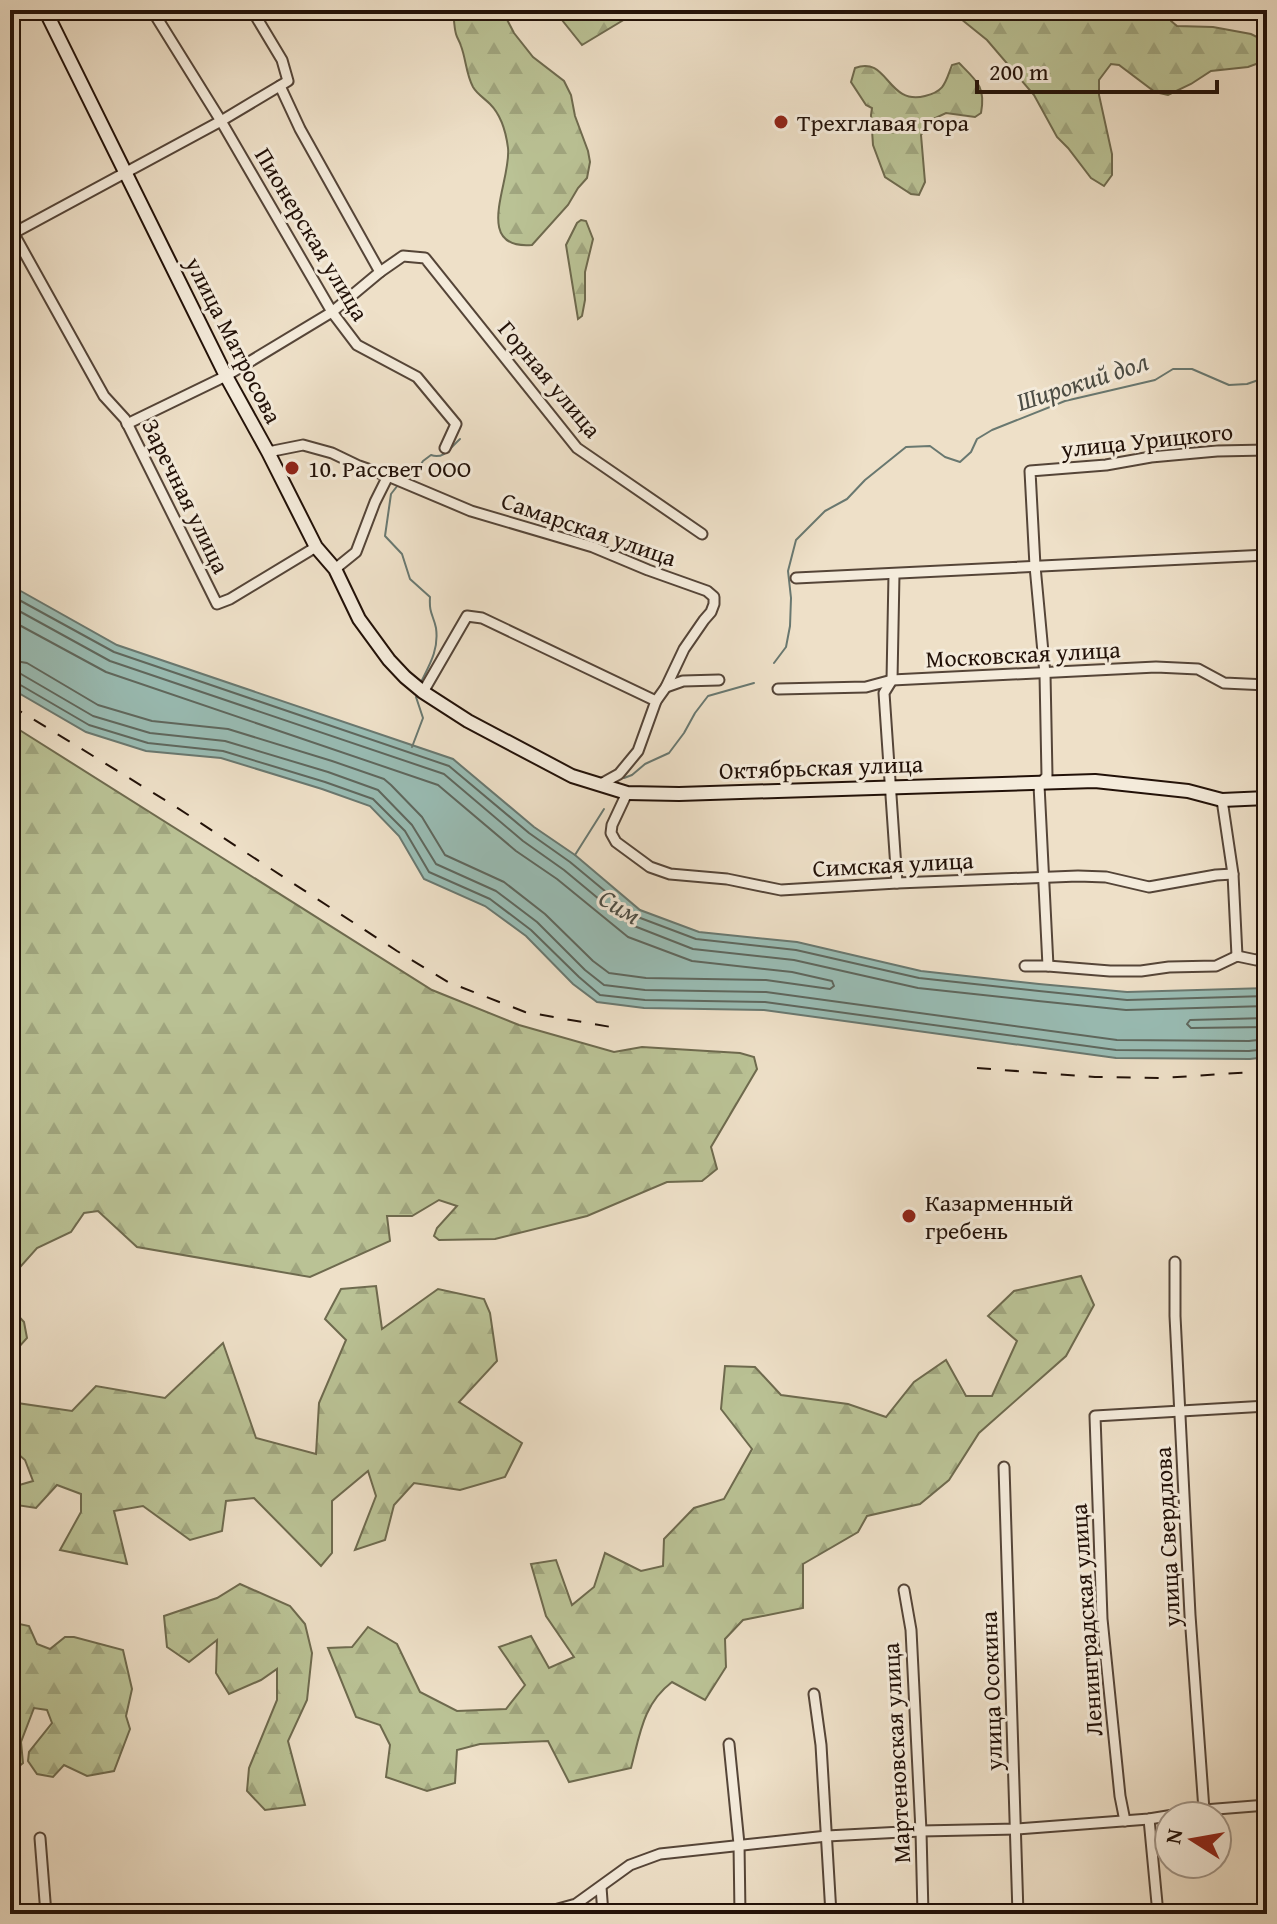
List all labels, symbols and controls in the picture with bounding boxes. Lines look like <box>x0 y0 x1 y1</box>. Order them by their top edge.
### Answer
scale bar <box>977 44 1217 94</box>
text: 200 m <box>989 54 1049 89</box>
place label: Трехглавая гора <box>797 105 970 140</box>
marker: Трехглавая гора <box>772 113 790 131</box>
street label: Пионерская улица <box>246 141 378 328</box>
street label: улица Матросова <box>176 250 291 430</box>
street label: Горная улица <box>490 312 610 446</box>
water label: Широкий дол <box>1011 341 1154 421</box>
street label: Заречная улица <box>133 413 239 580</box>
street label: улица Урицкого <box>1058 414 1235 467</box>
place label: 10. Рассвет ООО <box>308 451 471 486</box>
marker: 10. Рассвет ООО <box>283 459 301 477</box>
street label: Самарская улица <box>497 483 682 575</box>
street label: Московская улица <box>925 631 1122 677</box>
street label: Октябрьская улица <box>718 746 924 788</box>
street label: Симская улица <box>812 842 975 886</box>
water label: Сим <box>592 878 648 934</box>
place label: Казарменный гребень <box>925 1185 1073 1248</box>
marker: Казарменный гребень <box>900 1207 918 1225</box>
street label: улица Свердлова <box>1145 1445 1189 1629</box>
street label: Ленинградская улица <box>1060 1502 1112 1737</box>
street label: улица Осокина <box>971 1610 1011 1772</box>
street label: Мартеновская улица <box>873 1641 919 1864</box>
north arrow <box>1153 1800 1233 1880</box>
text: N <box>1156 1826 1191 1846</box>

